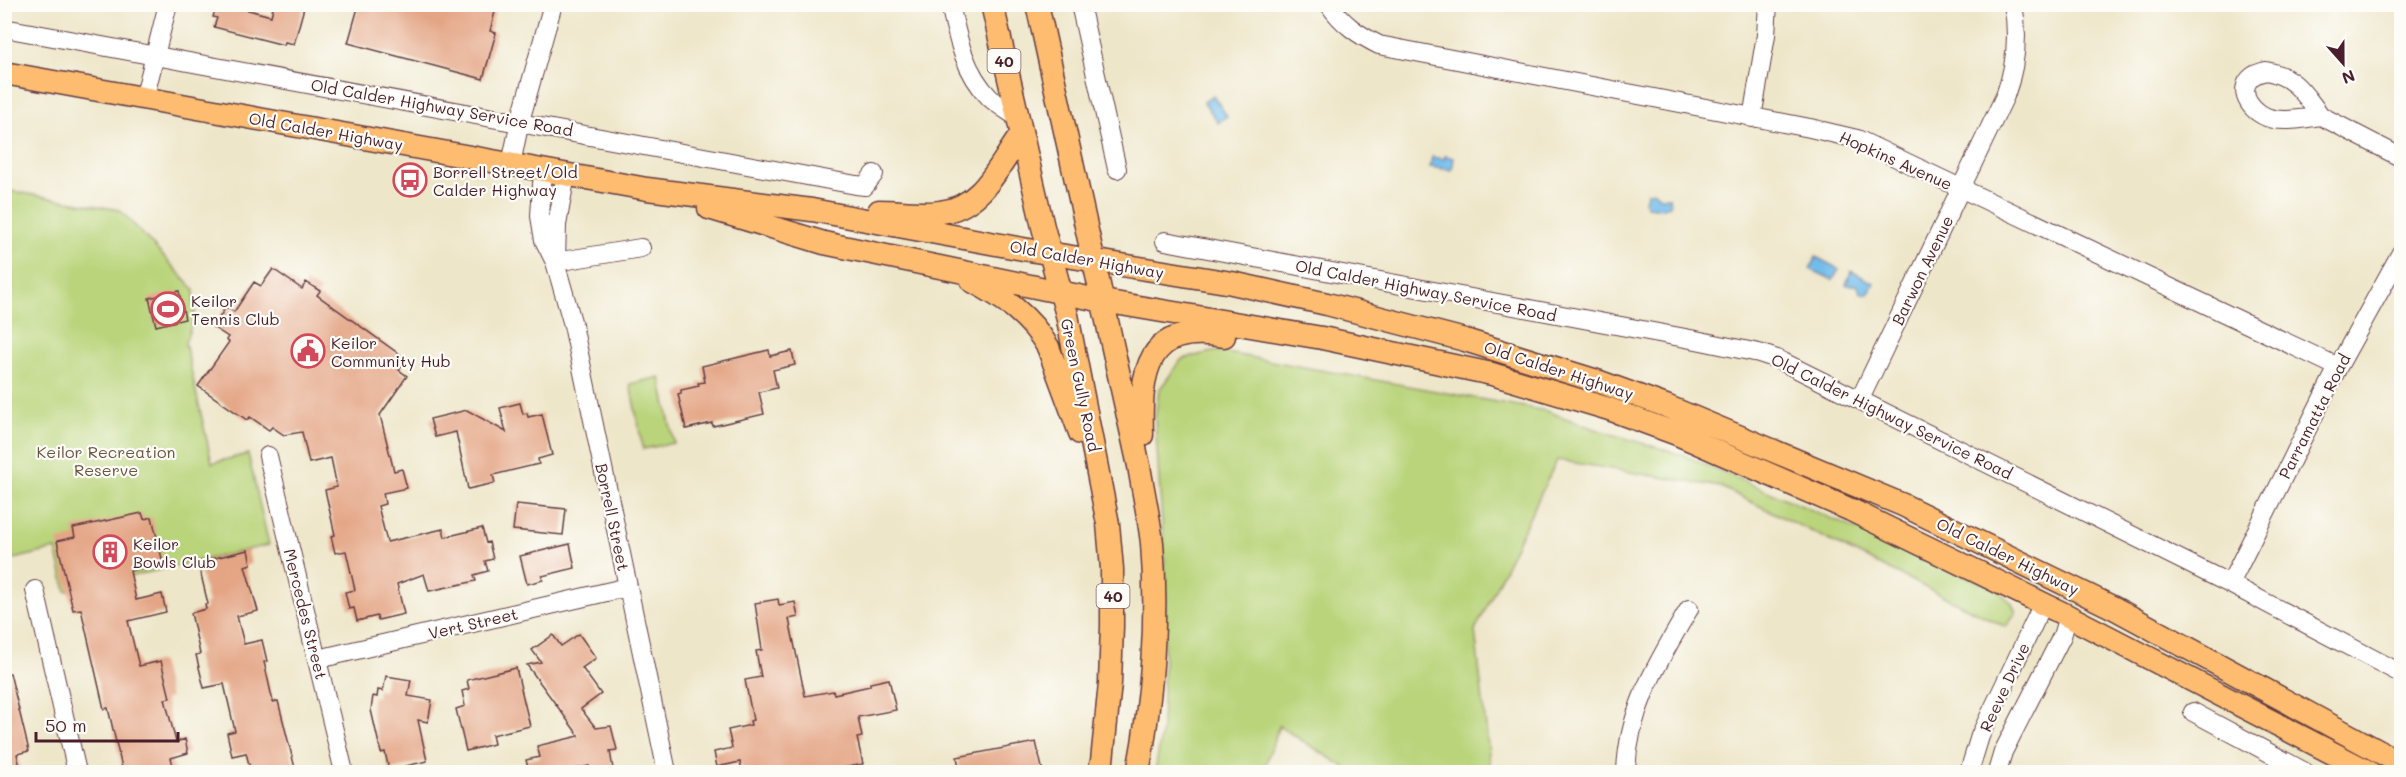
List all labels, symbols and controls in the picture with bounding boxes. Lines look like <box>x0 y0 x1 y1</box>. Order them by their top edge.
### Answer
north arrow <box>2313 33 2373 93</box>
road number: 40 <box>988 49 1020 73</box>
text: N <box>2339 65 2358 89</box>
street label: Old Calder Highway Service Road <box>310 74 574 140</box>
street label: Old Calder Highway <box>248 108 404 154</box>
street label: Hopkins Avenue <box>1836 126 1956 194</box>
place label: Borrell Street/Old Calder Highway <box>433 161 578 200</box>
bus stop icon: Borrell Street/Old Calder Highway <box>392 162 428 198</box>
street label: Barwon Avenue <box>1886 212 1958 328</box>
street label: Old Calder Highway <box>1008 235 1166 283</box>
street label: Old Calder Highway Service Road <box>1294 254 1558 326</box>
place label: Keilor Tennis Club <box>191 290 280 329</box>
sports icon: Keilor Tennis Club <box>150 291 186 327</box>
street label: Green Gully Road <box>1057 316 1105 454</box>
place label: Keilor Community Hub <box>331 332 451 371</box>
public building icon: Keilor Community Hub <box>290 333 326 369</box>
street label: Old Calder Highway <box>1482 336 1636 404</box>
street label: Old Calder Highway Service Road <box>1768 348 2016 484</box>
street label: Parramatta Road <box>2273 350 2355 482</box>
park label: Keilor Recreation Reserve <box>37 441 175 480</box>
street label: Borrell Street <box>591 461 635 573</box>
street label: Old Calder Highway <box>1933 512 2083 600</box>
place label: Keilor Bowls Club <box>133 533 216 572</box>
building icon: Keilor Bowls Club <box>92 534 128 570</box>
street label: Mercedes Street <box>280 547 332 681</box>
road number: 40 <box>1096 584 1130 608</box>
street label: Vert Street <box>426 602 520 644</box>
street label: Reeve Drive <box>1974 639 2034 735</box>
scale bar <box>36 705 178 743</box>
text: 50 m <box>45 713 87 737</box>

